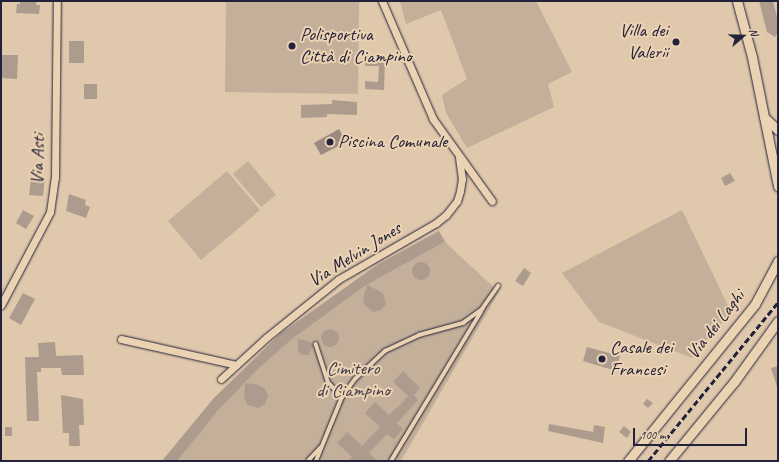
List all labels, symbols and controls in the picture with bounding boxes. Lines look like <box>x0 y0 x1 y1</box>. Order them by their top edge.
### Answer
north arrow <box>723 16 763 56</box>
place label: Villa dei Valerii <box>619 20 668 64</box>
place label: Polisportiva Città di Ciampino <box>300 24 410 68</box>
text: N <box>747 26 762 37</box>
marker: Villa dei Valerii <box>671 37 681 47</box>
marker: Polisportiva Città di Ciampino <box>287 41 297 51</box>
place label: Piscina Comunale <box>338 131 447 153</box>
street label: Via Asti <box>26 133 50 185</box>
marker: Piscina Comunale <box>325 137 335 147</box>
street label: Via Melvin Jones <box>304 218 406 292</box>
street label: Via dei Laghi <box>682 286 750 364</box>
place label: Casale dei Francesi <box>610 337 673 381</box>
marker: Casale dei Francesi <box>597 354 607 364</box>
park label: Cimitero di Ciampino <box>317 358 389 402</box>
scale bar <box>635 420 749 446</box>
text: 100 m <box>640 427 666 443</box>

